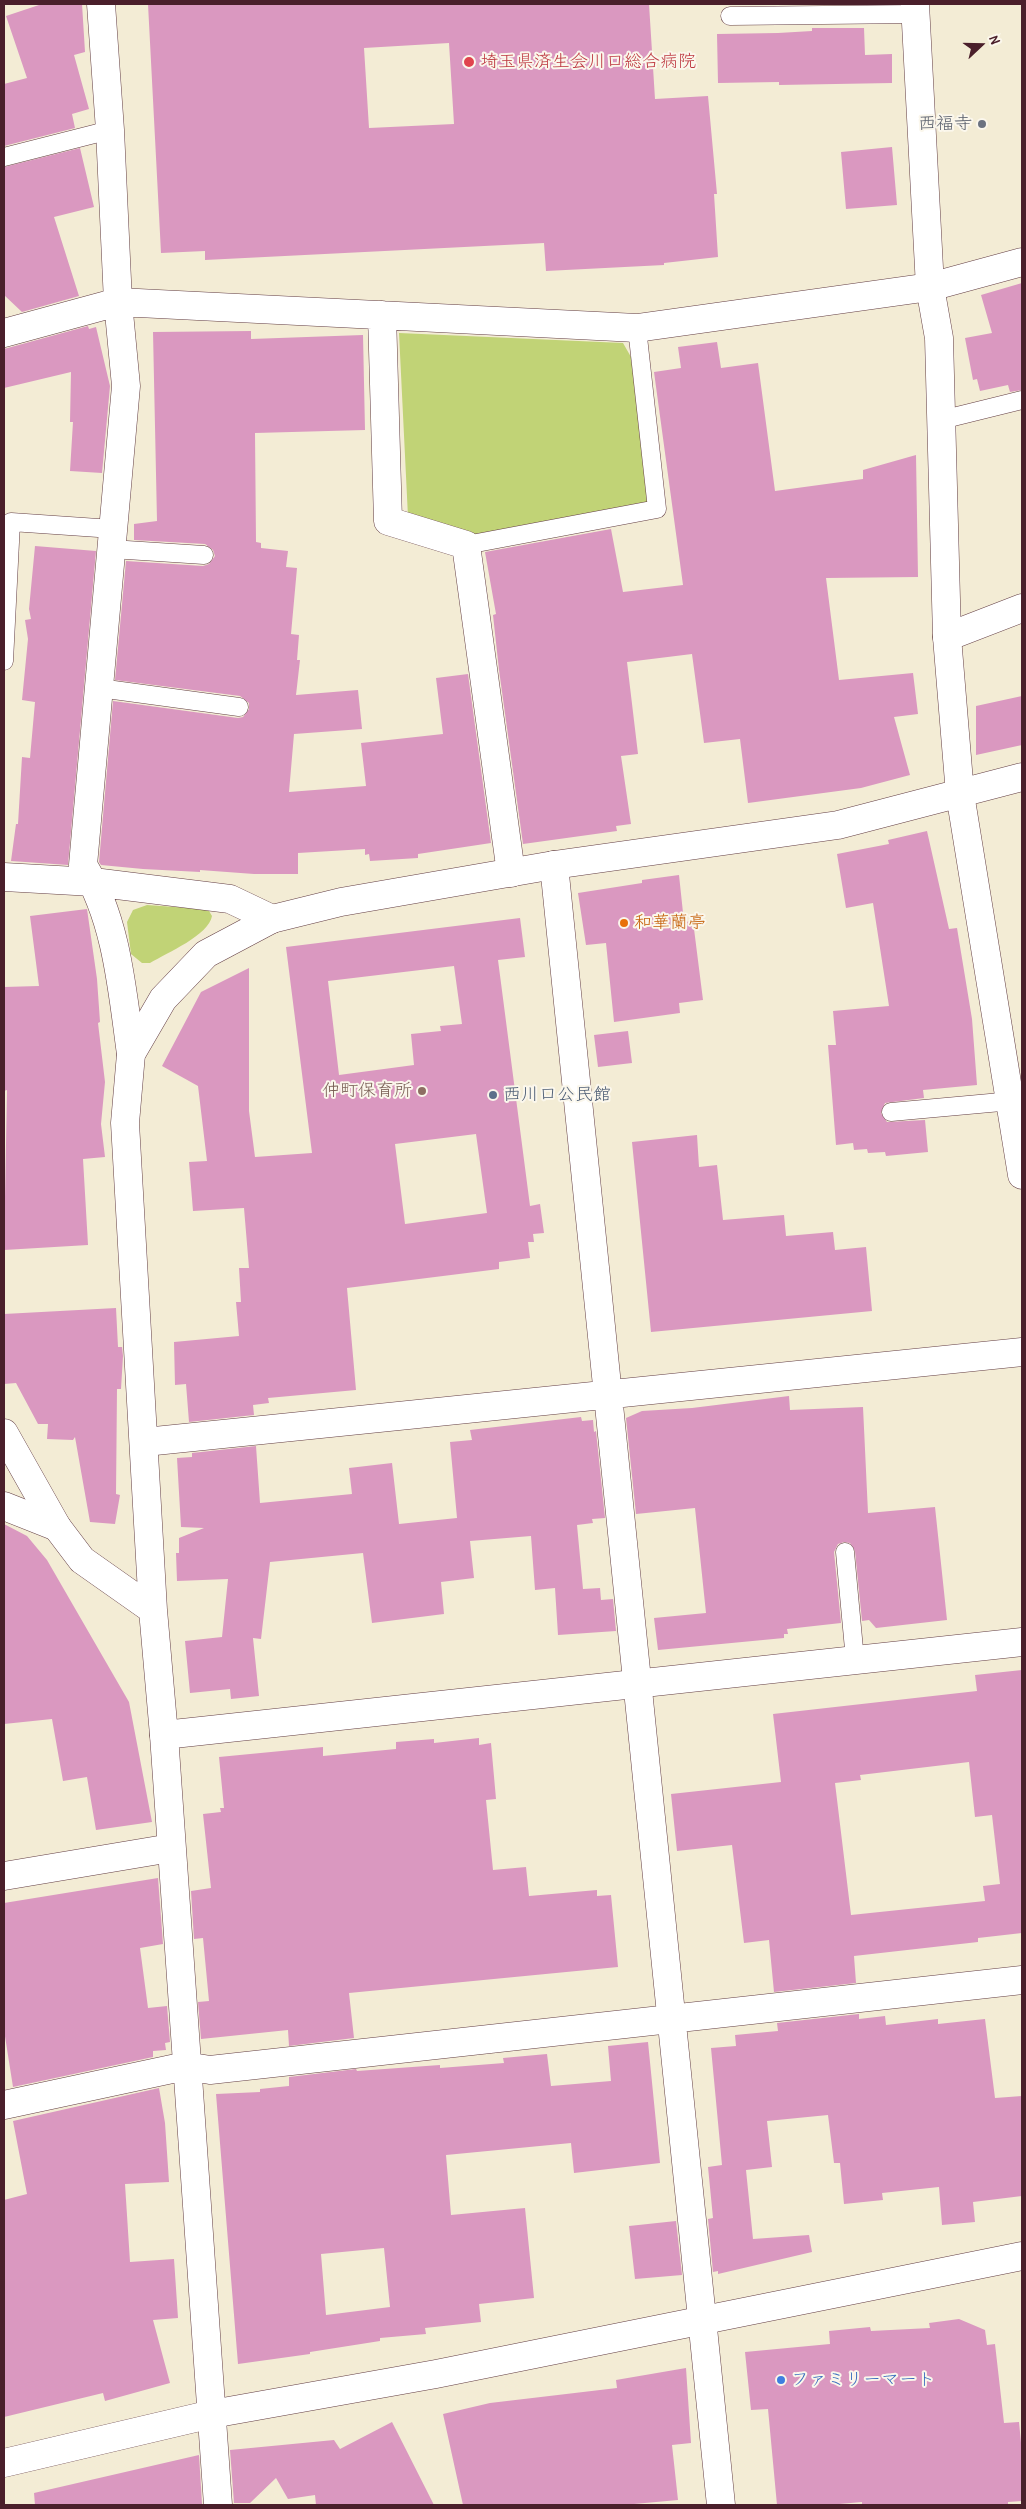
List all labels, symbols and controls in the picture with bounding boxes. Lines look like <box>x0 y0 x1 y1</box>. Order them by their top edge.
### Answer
north arrow <box>956 20 1006 70</box>
text: N <box>985 33 1006 46</box>
place label: 埼玉県済生会川口総合病院 <box>480 51 696 73</box>
marker: 埼玉県済生会川口総合病院 <box>462 55 476 69</box>
place label: 西福寺 <box>918 113 972 135</box>
marker: 西福寺 <box>976 118 988 130</box>
place label: 和華蘭亭 <box>634 912 706 934</box>
marker: 和華蘭亭 <box>618 917 630 929</box>
place label: 仲町保育所 <box>322 1080 412 1102</box>
place label: 西川口公民館 <box>503 1084 611 1106</box>
marker: 仲町保育所 <box>416 1085 428 1097</box>
marker: 西川口公民館 <box>487 1089 499 1101</box>
place label: ファミリーマート <box>791 2369 935 2391</box>
marker: ファミリーマート <box>775 2374 787 2386</box>

